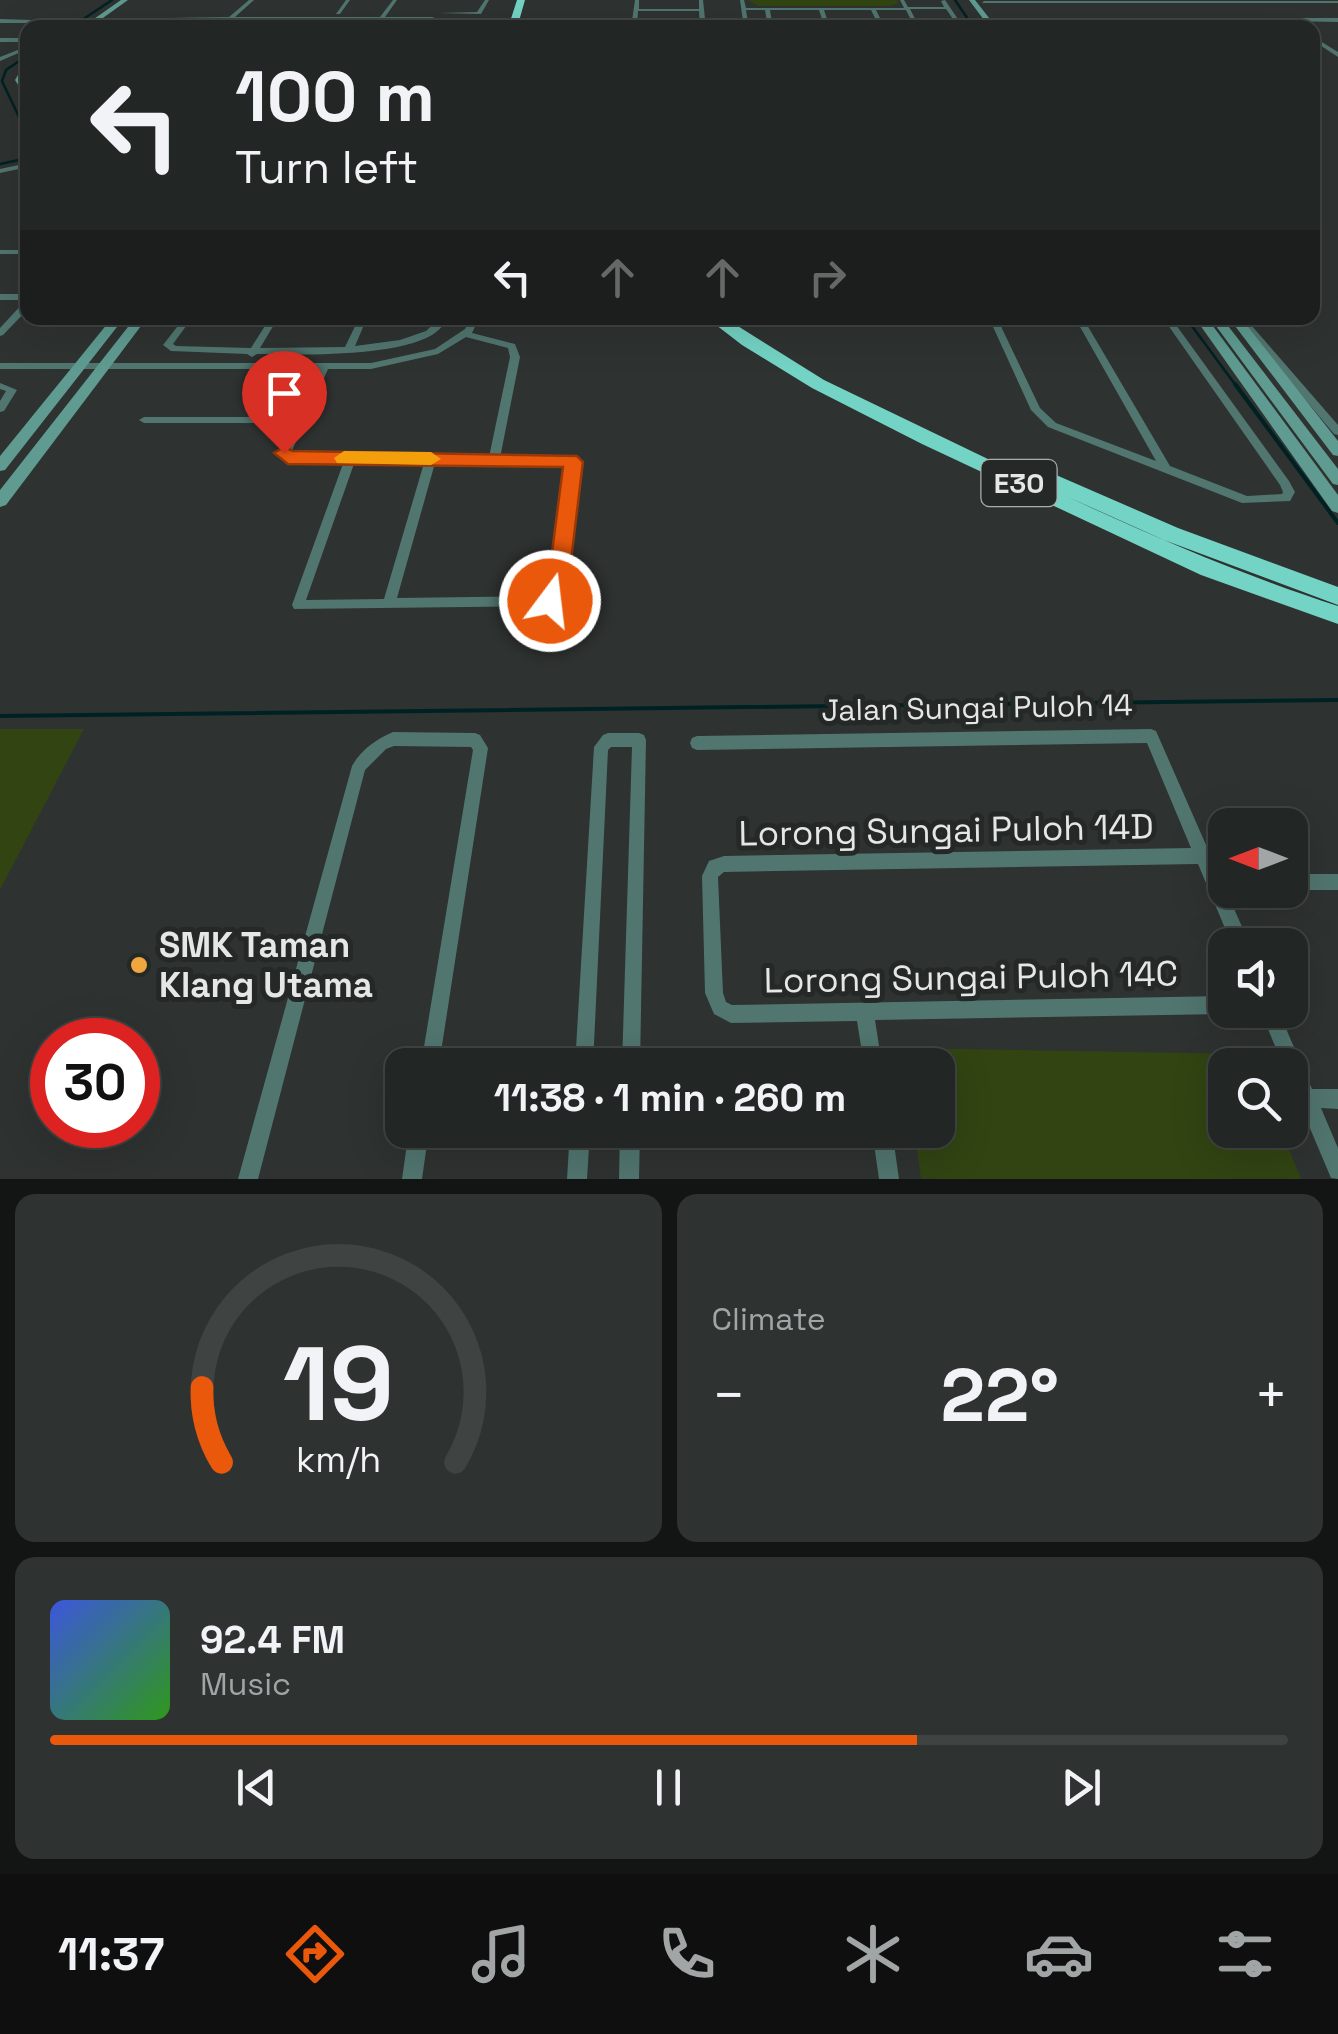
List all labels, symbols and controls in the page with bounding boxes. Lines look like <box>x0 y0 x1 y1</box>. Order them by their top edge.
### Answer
text: 100 m <box>235 52 435 141</box>
icon: left <box>70 60 200 190</box>
text: Turn left <box>235 139 418 196</box>
icon: left <box>485 250 540 305</box>
icon: ahead <box>590 250 645 305</box>
icon: ahead <box>695 250 750 305</box>
icon: right <box>800 250 855 305</box>
pin <box>242 351 327 454</box>
icon: arrive <box>257 366 312 421</box>
road number: E30 <box>982 460 1056 506</box>
position arrow <box>498 549 602 653</box>
street label: Jalan Sungai Puloh 14 <box>821 685 1133 730</box>
street label: Lorong Sungai Puloh 14D <box>738 804 1154 856</box>
north arrow <box>1208 808 1308 908</box>
map controls <box>1208 808 1308 1148</box>
place label: SMK Taman Klang Utama <box>159 923 373 1007</box>
button: sound <box>1208 928 1308 1028</box>
street label: Lorong Sungai Puloh 14C <box>763 951 1179 1003</box>
marker: SMK Taman Klang Utama <box>128 954 150 976</box>
speed limit sign: 30 <box>30 1018 160 1148</box>
button: search <box>1208 1048 1308 1148</box>
text: 11:38 · 1 min · 260 m <box>494 1074 846 1122</box>
text: Climate <box>712 1299 826 1339</box>
text: 19 <box>283 1318 394 1450</box>
text: 22° <box>940 1347 1059 1443</box>
text: − <box>712 1360 746 1430</box>
text: + <box>1254 1360 1288 1430</box>
text: km/h <box>296 1437 381 1482</box>
text: 92.4 FM <box>200 1616 345 1664</box>
text: Music <box>200 1664 291 1704</box>
icon: previous <box>229 1760 284 1815</box>
icon: pause <box>641 1760 696 1815</box>
icon: next <box>1054 1760 1109 1815</box>
icon: directions <box>280 1919 350 1989</box>
icon: music <box>466 1919 536 1989</box>
icon: phone <box>652 1919 722 1989</box>
icon: climate <box>838 1919 908 1989</box>
icon: car <box>1024 1919 1094 1989</box>
icon: filters <box>1210 1919 1280 1989</box>
text: 11:37 <box>58 1926 164 1983</box>

